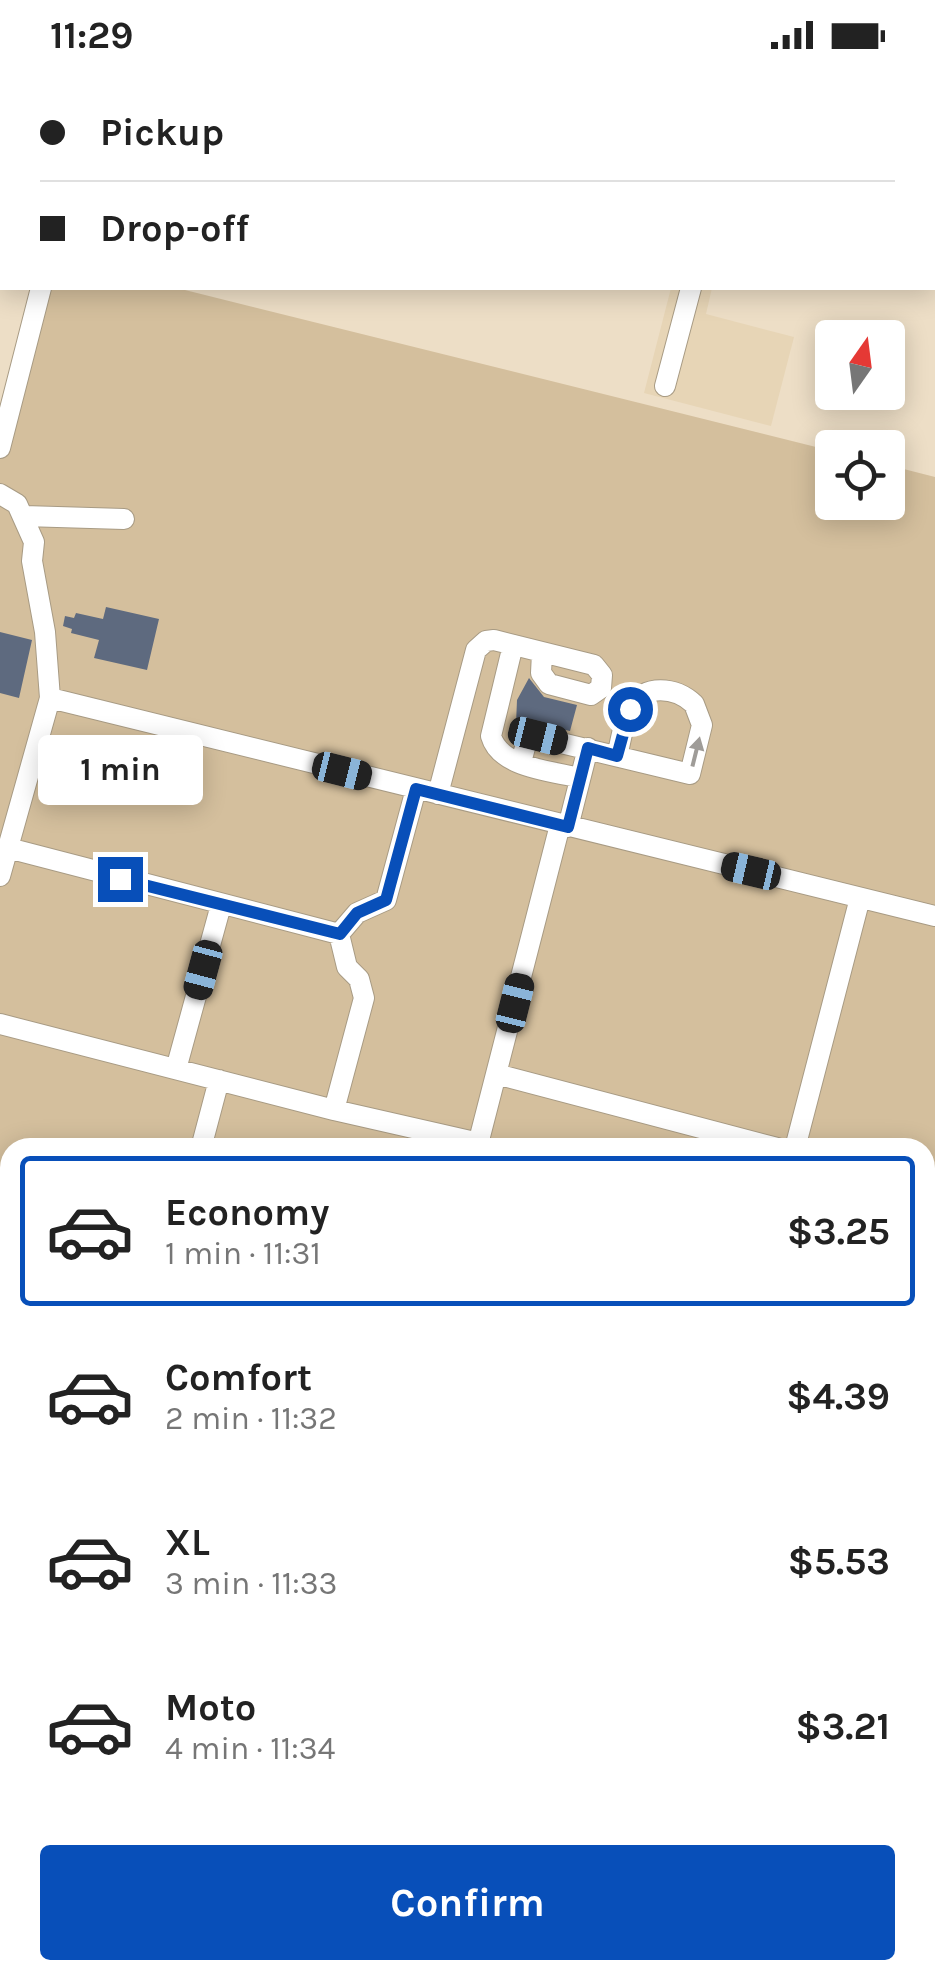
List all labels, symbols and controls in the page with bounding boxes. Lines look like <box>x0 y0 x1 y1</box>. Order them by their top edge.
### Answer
text: 11:29 <box>50 13 134 58</box>
text: Pickup <box>100 110 224 155</box>
text: Drop-off <box>100 206 249 251</box>
north arrow <box>815 320 905 410</box>
map controls <box>815 320 905 520</box>
button: locate <box>815 430 905 520</box>
route start <box>608 687 653 732</box>
car <box>505 714 571 758</box>
callout: 1 min <box>38 734 202 804</box>
one-way arrow <box>688 736 704 767</box>
car <box>309 749 375 793</box>
text: 1 min <box>80 751 161 788</box>
car <box>718 850 784 892</box>
route end <box>98 857 143 902</box>
car <box>181 937 225 1003</box>
car <box>493 970 537 1036</box>
icon: car <box>45 1186 135 1276</box>
text: Economy <box>165 1190 329 1235</box>
text: $3.25 <box>787 1209 890 1254</box>
text: 1 min · 11:31 <box>165 1235 321 1272</box>
icon: car <box>45 1351 135 1441</box>
text: Comfort <box>165 1355 312 1400</box>
text: $4.39 <box>786 1374 890 1419</box>
text: 2 min · 11:32 <box>165 1400 337 1437</box>
icon: car <box>45 1516 135 1606</box>
text: XL <box>165 1520 210 1565</box>
text: $5.53 <box>788 1539 890 1584</box>
text: 3 min · 11:33 <box>165 1565 338 1602</box>
icon: car <box>45 1681 135 1771</box>
text: Moto <box>165 1685 256 1730</box>
text: $3.21 <box>795 1704 890 1749</box>
text: 4 min · 11:34 <box>165 1730 335 1767</box>
button: Confirm <box>40 1845 895 1960</box>

